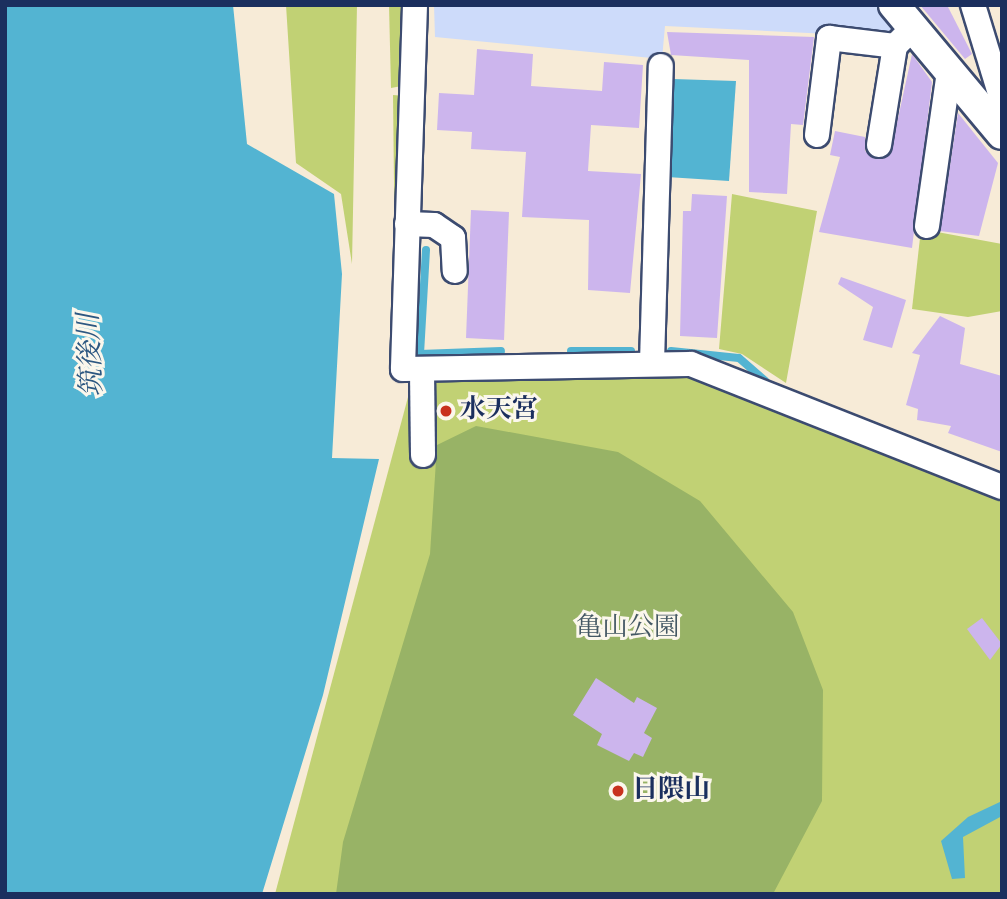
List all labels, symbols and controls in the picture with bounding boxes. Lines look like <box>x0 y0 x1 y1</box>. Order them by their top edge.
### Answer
water label: 筑後川 <box>73 312 111 398</box>
place label: 水天宮 <box>460 395 538 427</box>
marker: 水天宮 <box>438 403 454 419</box>
park label: 亀山公園 <box>576 613 680 645</box>
place label: 日隈山 <box>632 775 710 807</box>
marker: 日隈山 <box>610 783 626 799</box>

